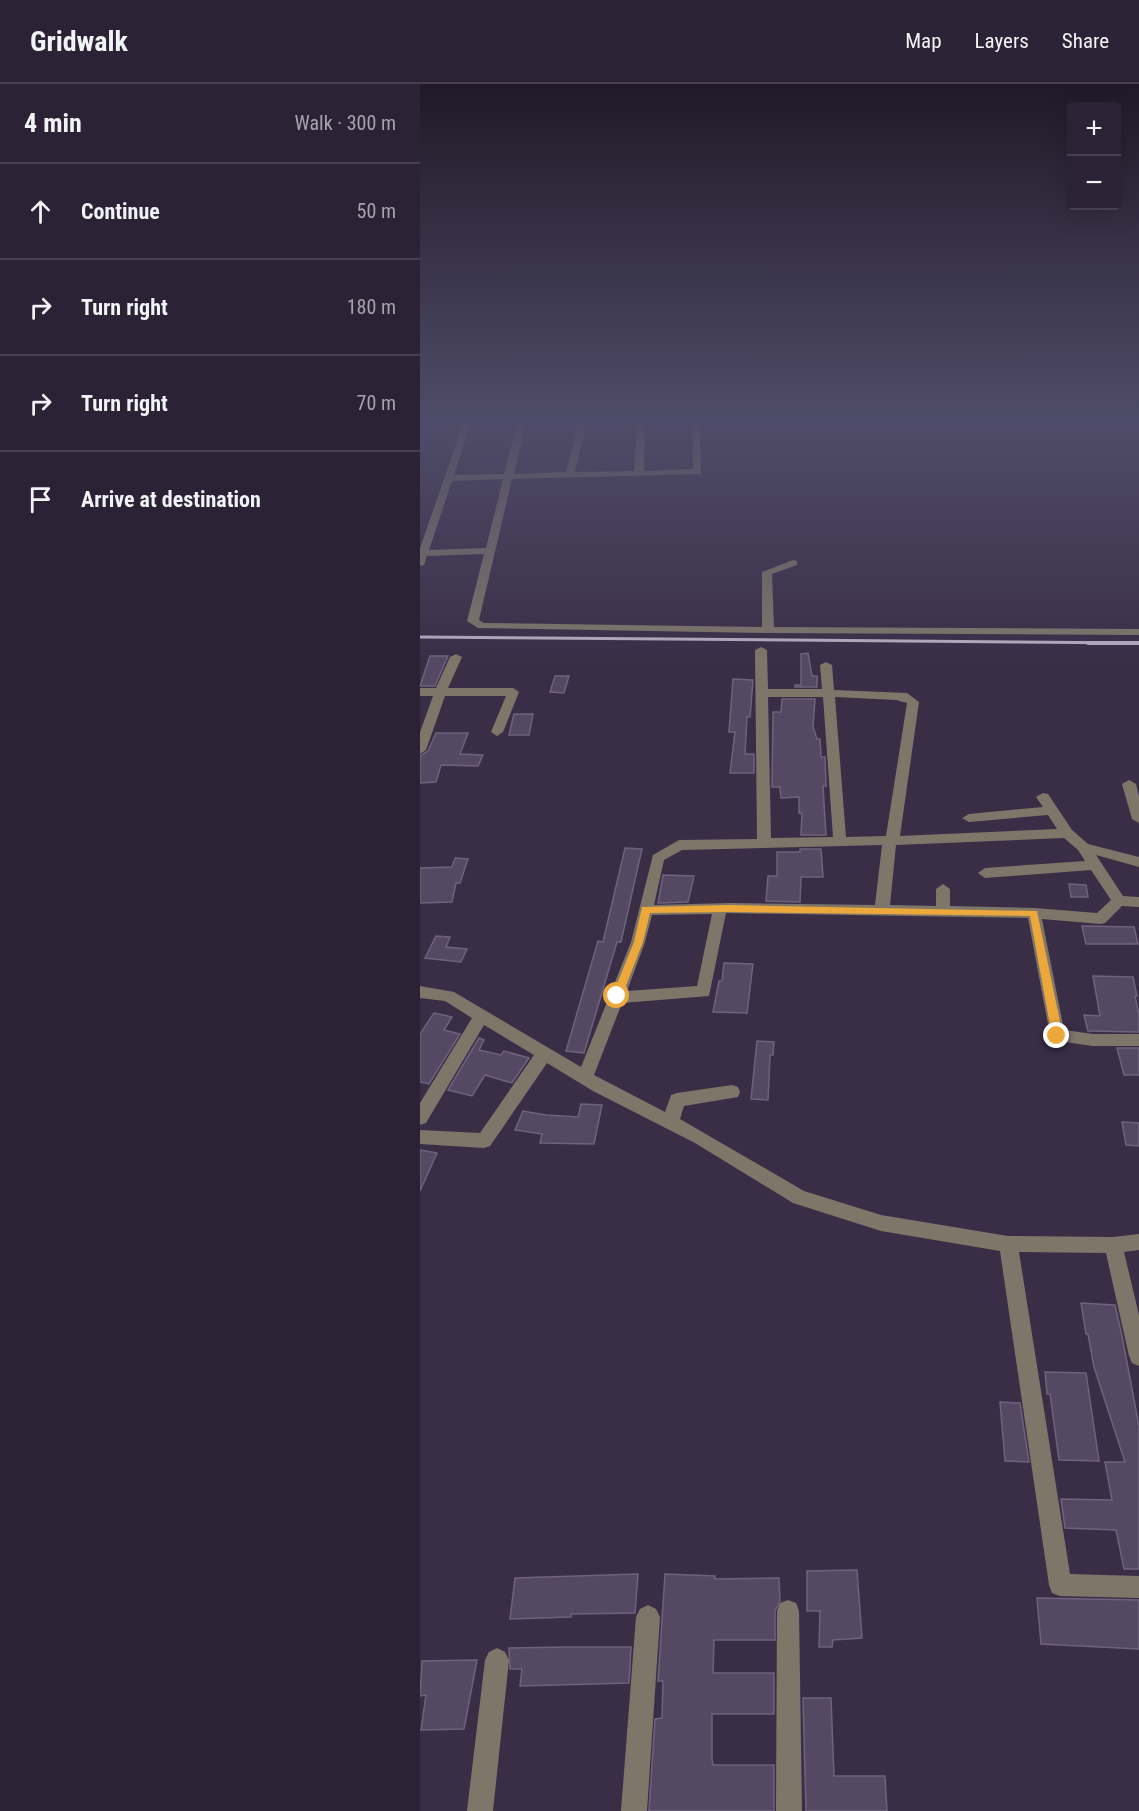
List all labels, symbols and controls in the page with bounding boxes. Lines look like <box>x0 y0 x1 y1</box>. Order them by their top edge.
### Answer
text: Gridwalk <box>30 25 128 58</box>
text: Map <box>905 29 942 53</box>
text: Layers <box>975 29 1029 53</box>
text: Share <box>1062 29 1109 53</box>
map controls <box>1067 102 1121 210</box>
button: + <box>1067 102 1121 156</box>
text: 4 min <box>24 108 82 138</box>
text: Walk · 300 m <box>295 111 396 135</box>
button: − <box>1067 156 1121 210</box>
icon: ahead <box>24 195 57 228</box>
text: Continue <box>81 199 160 224</box>
text: 50 m <box>357 199 396 223</box>
icon: right <box>24 291 57 324</box>
text: Turn right <box>81 295 168 320</box>
text: 180 m <box>347 295 396 319</box>
icon: right <box>24 387 57 420</box>
text: Turn right <box>81 391 168 416</box>
text: 70 m <box>357 391 396 415</box>
icon: arrive <box>24 483 57 516</box>
text: Arrive at destination <box>81 487 261 512</box>
route start <box>603 982 629 1008</box>
route end <box>1043 1022 1069 1048</box>

